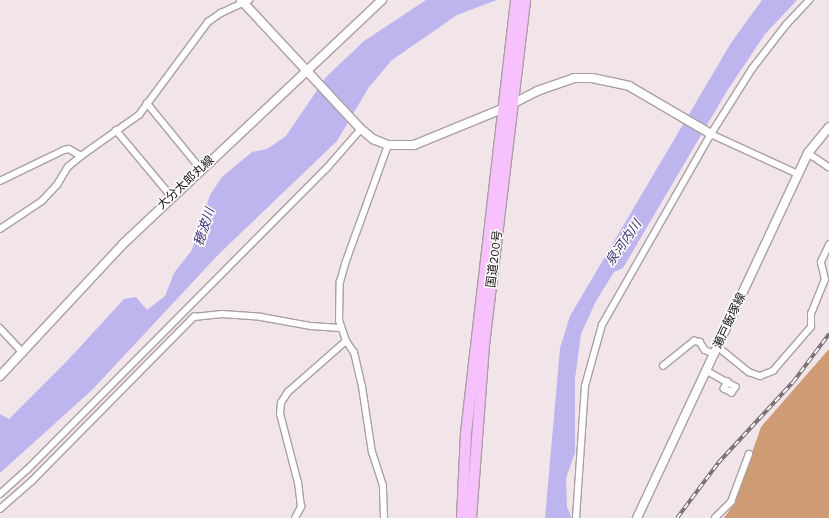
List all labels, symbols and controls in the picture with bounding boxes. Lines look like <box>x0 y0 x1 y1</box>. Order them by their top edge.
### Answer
street label: 大分太郎丸線 <box>155 153 217 213</box>
water label: 穂波川 <box>192 206 218 248</box>
water label: 泉河内川 <box>603 217 645 269</box>
street label: 国道200号 <box>484 229 506 289</box>
street label: 瀬戸飯塚線 <box>711 291 749 351</box>

